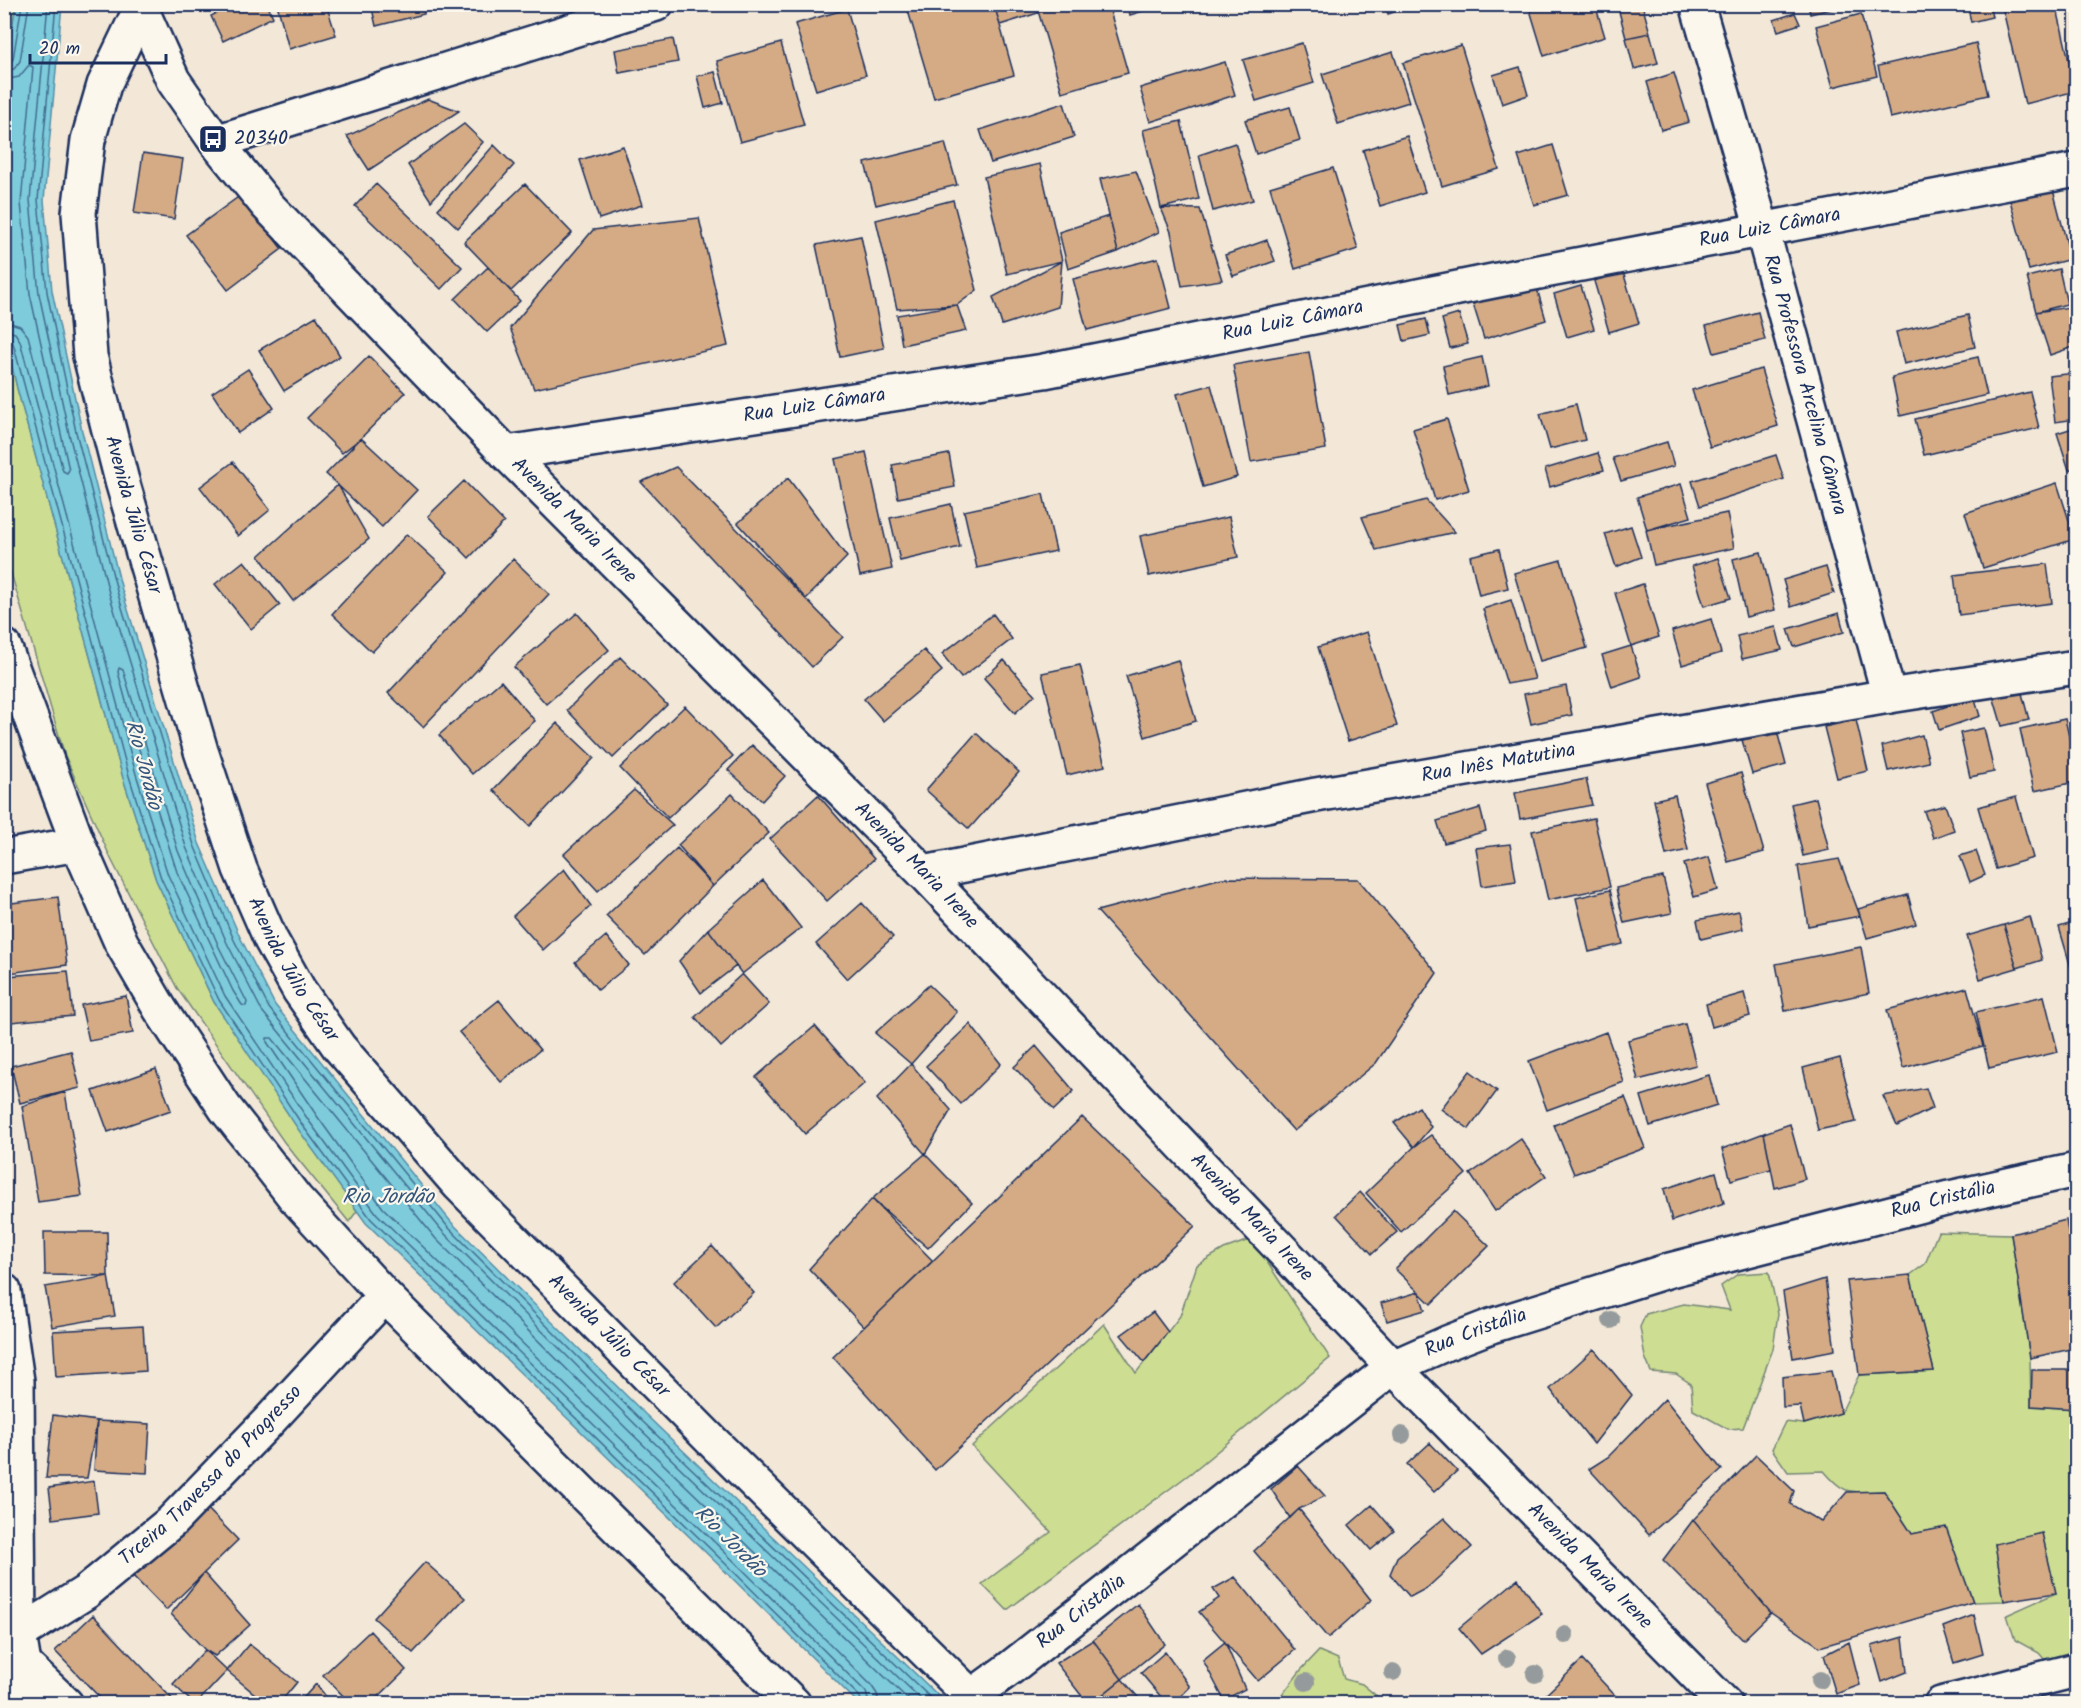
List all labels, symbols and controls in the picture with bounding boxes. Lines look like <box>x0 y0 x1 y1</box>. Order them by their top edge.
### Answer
scale bar <box>30 27 166 65</box>
text: 20 m <box>39 35 80 64</box>
bus stop icon: 20340 <box>197 123 229 155</box>
place label: 20340 <box>234 123 288 155</box>
street label: Rua Luiz Câmara <box>1696 199 1843 257</box>
street label: Rua Professora Arcelina Câmara <box>1754 251 1855 519</box>
street label: Rua Luiz Câmara <box>1219 291 1366 351</box>
street label: Rua Luiz Câmara <box>741 379 888 433</box>
street label: Avenida Júlio César <box>95 432 171 599</box>
street label: Avenida Maria Irene <box>503 450 644 592</box>
water label: Rio Jordão <box>115 717 171 815</box>
street label: Rua Inês Matutina <box>1419 734 1578 793</box>
street label: Avenida Maria Irene <box>846 795 986 937</box>
street label: Avenida Júlio César <box>238 892 348 1050</box>
street label: Avenida Maria Irene <box>1182 1146 1321 1290</box>
street label: Rua Cristália <box>1887 1172 1999 1228</box>
water label: Rio Jordão <box>342 1181 435 1214</box>
street label: Avenida Júlio César <box>540 1267 678 1407</box>
street label: Rua Cristália <box>1420 1300 1531 1367</box>
street label: Trceira Travessa do Progresso <box>112 1378 311 1574</box>
street label: Avenida Maria Irene <box>1519 1495 1660 1638</box>
water label: Rio Jordão <box>686 1498 775 1587</box>
street label: Rua Cristália <box>1030 1566 1133 1658</box>

